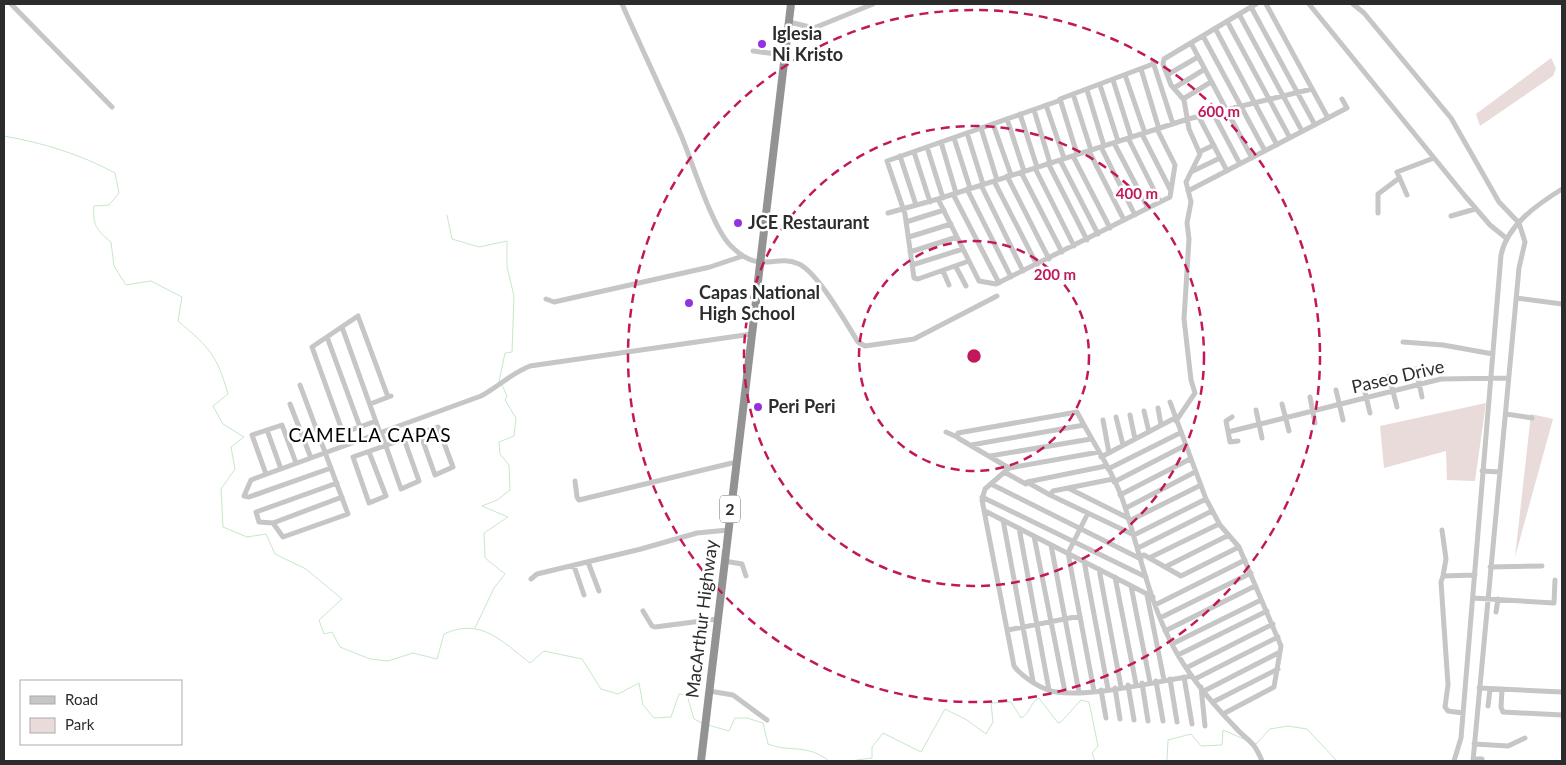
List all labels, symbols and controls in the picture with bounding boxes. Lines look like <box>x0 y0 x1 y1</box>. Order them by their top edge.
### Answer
place label: Iglesia Ni Kristo <box>772 22 843 65</box>
marker: Iglesia Ni Kristo <box>756 38 768 50</box>
text: 600 m <box>1198 102 1240 120</box>
text: 400 m <box>1116 184 1158 202</box>
place label: JCE Restaurant <box>748 211 870 233</box>
marker: JCE Restaurant <box>732 217 744 229</box>
text: 200 m <box>1034 265 1076 283</box>
place label: Capas National High School <box>699 281 820 324</box>
marker: Capas National High School <box>683 297 695 309</box>
centre of rings <box>965 347 983 365</box>
street label: Paseo Drive <box>1349 355 1446 397</box>
place label: Peri Peri <box>768 395 836 417</box>
marker: Peri Peri <box>752 401 764 413</box>
district label: CAMELLA CAPAS <box>289 423 451 446</box>
road number: 2 <box>720 496 740 522</box>
street label: MacArthur Highway <box>680 538 722 699</box>
legend <box>20 680 182 745</box>
text: Road <box>65 690 98 708</box>
text: Park <box>65 715 95 733</box>

